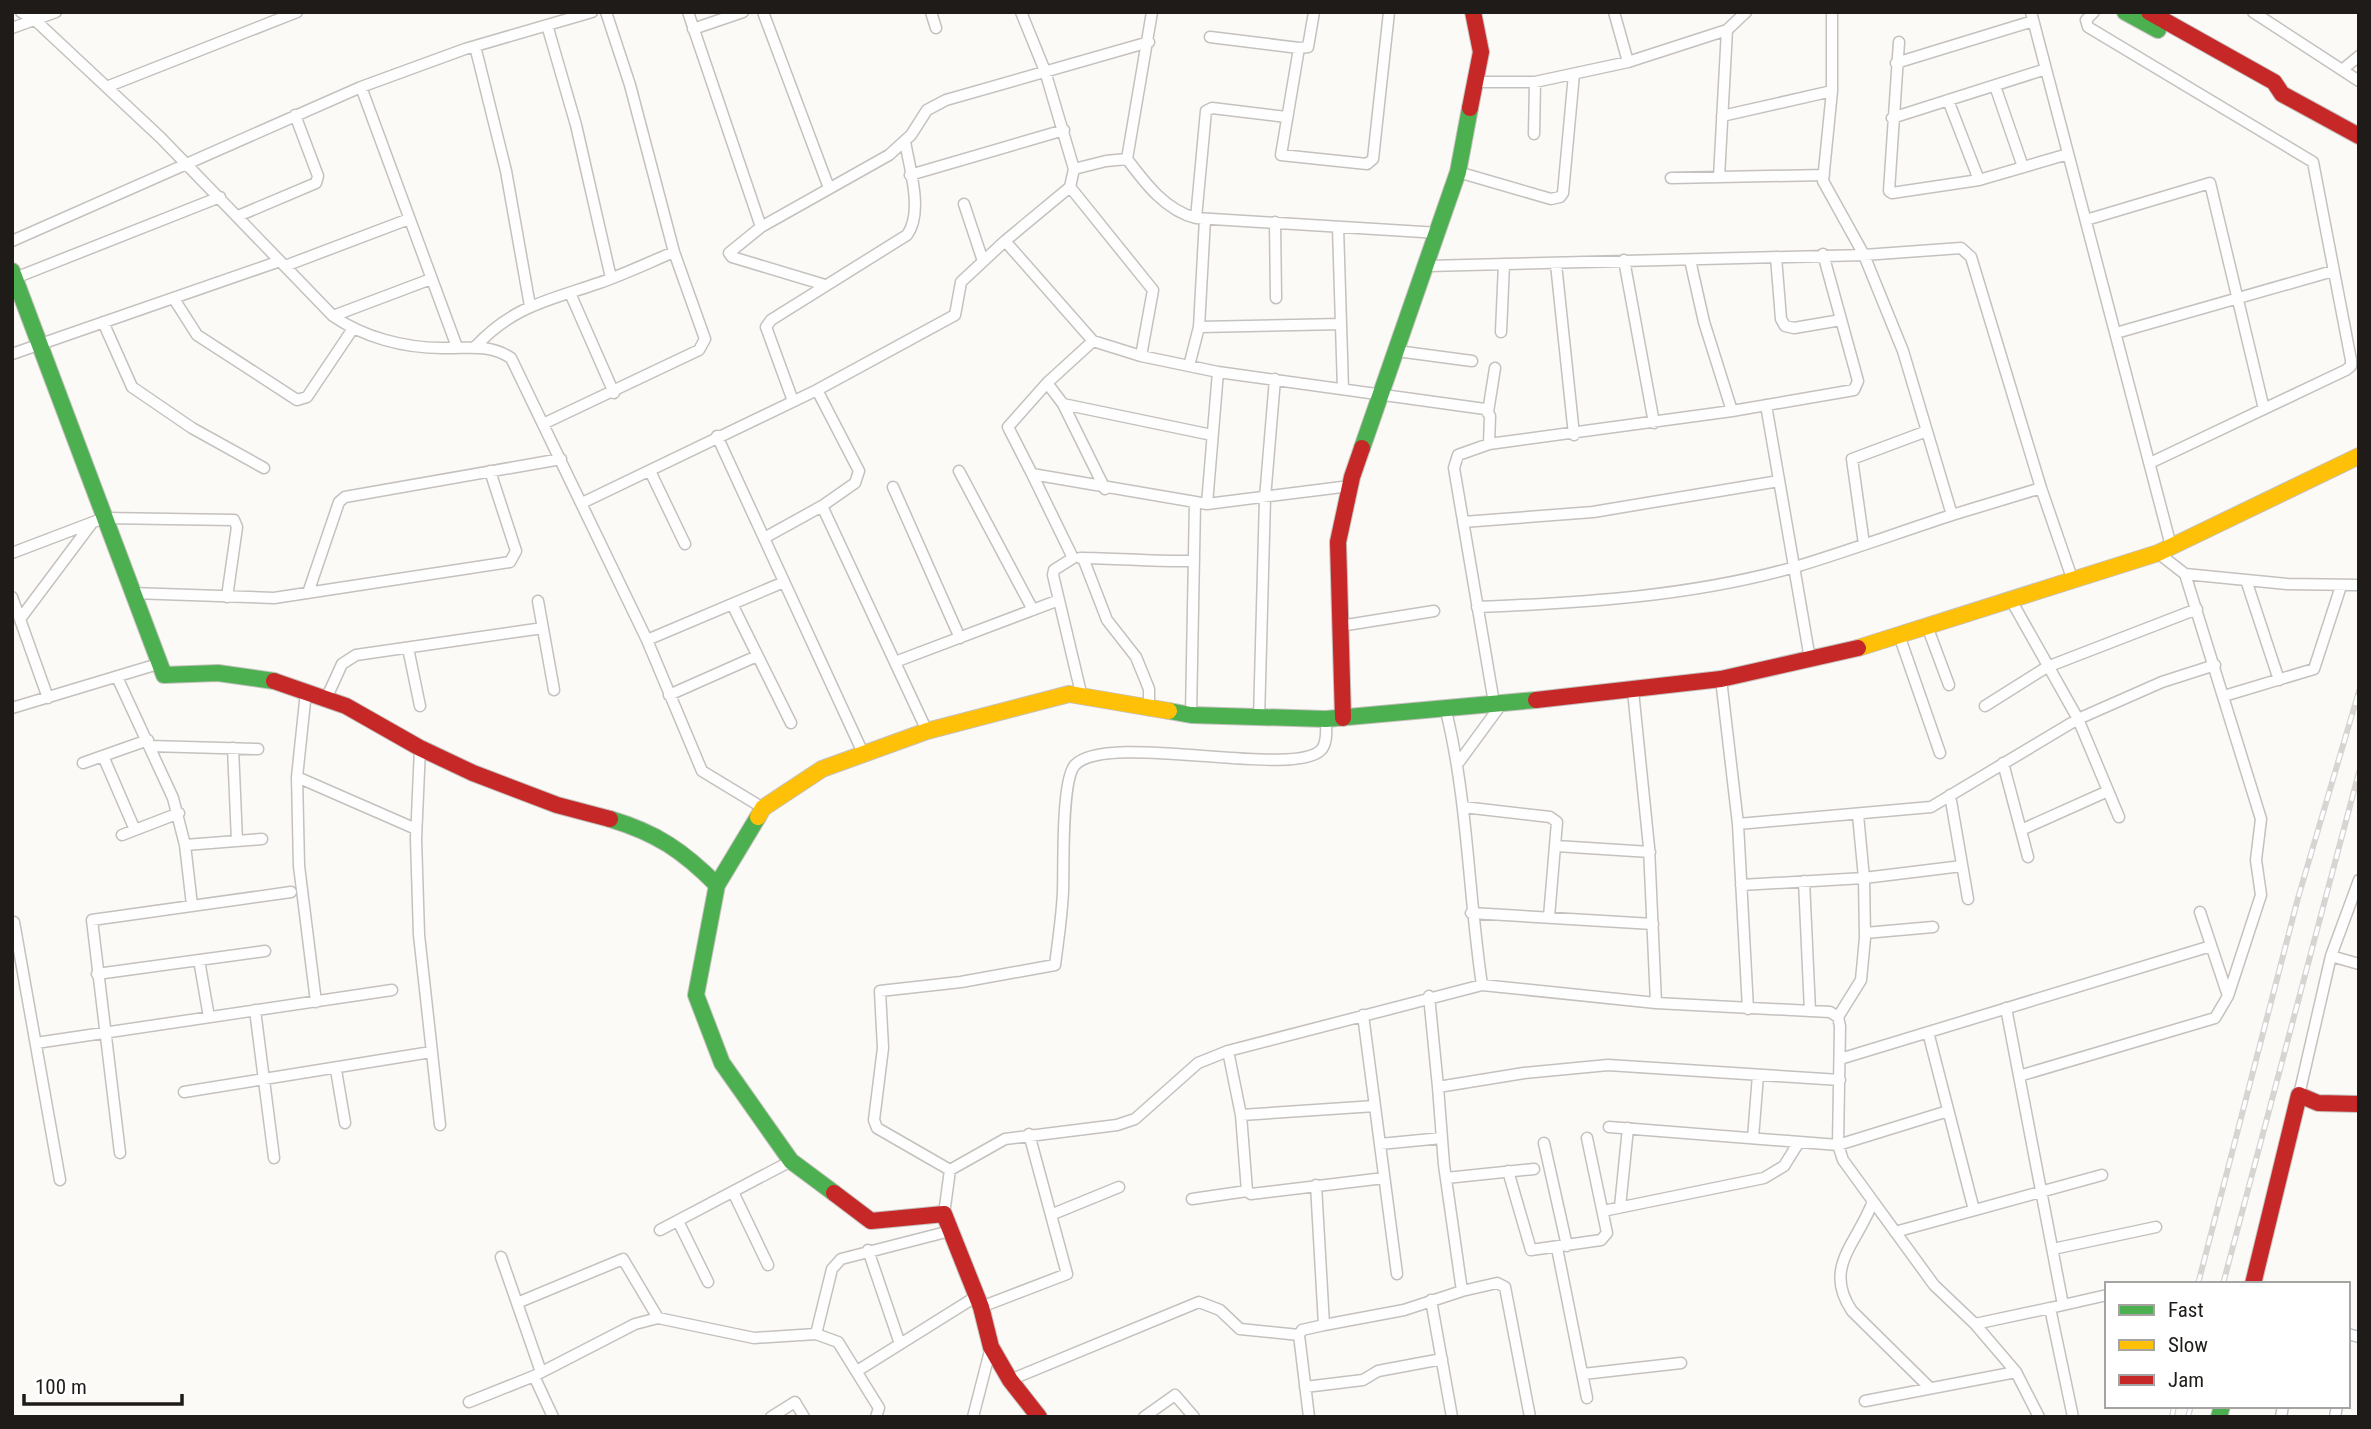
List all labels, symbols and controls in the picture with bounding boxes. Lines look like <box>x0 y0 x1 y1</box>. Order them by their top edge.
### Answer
legend <box>2105 1282 2350 1408</box>
text: Fast <box>2168 1298 2204 1322</box>
text: Slow <box>2168 1333 2208 1357</box>
scale bar <box>24 1362 182 1406</box>
text: Jam <box>2168 1368 2204 1392</box>
text: 100 m <box>35 1375 87 1399</box>

